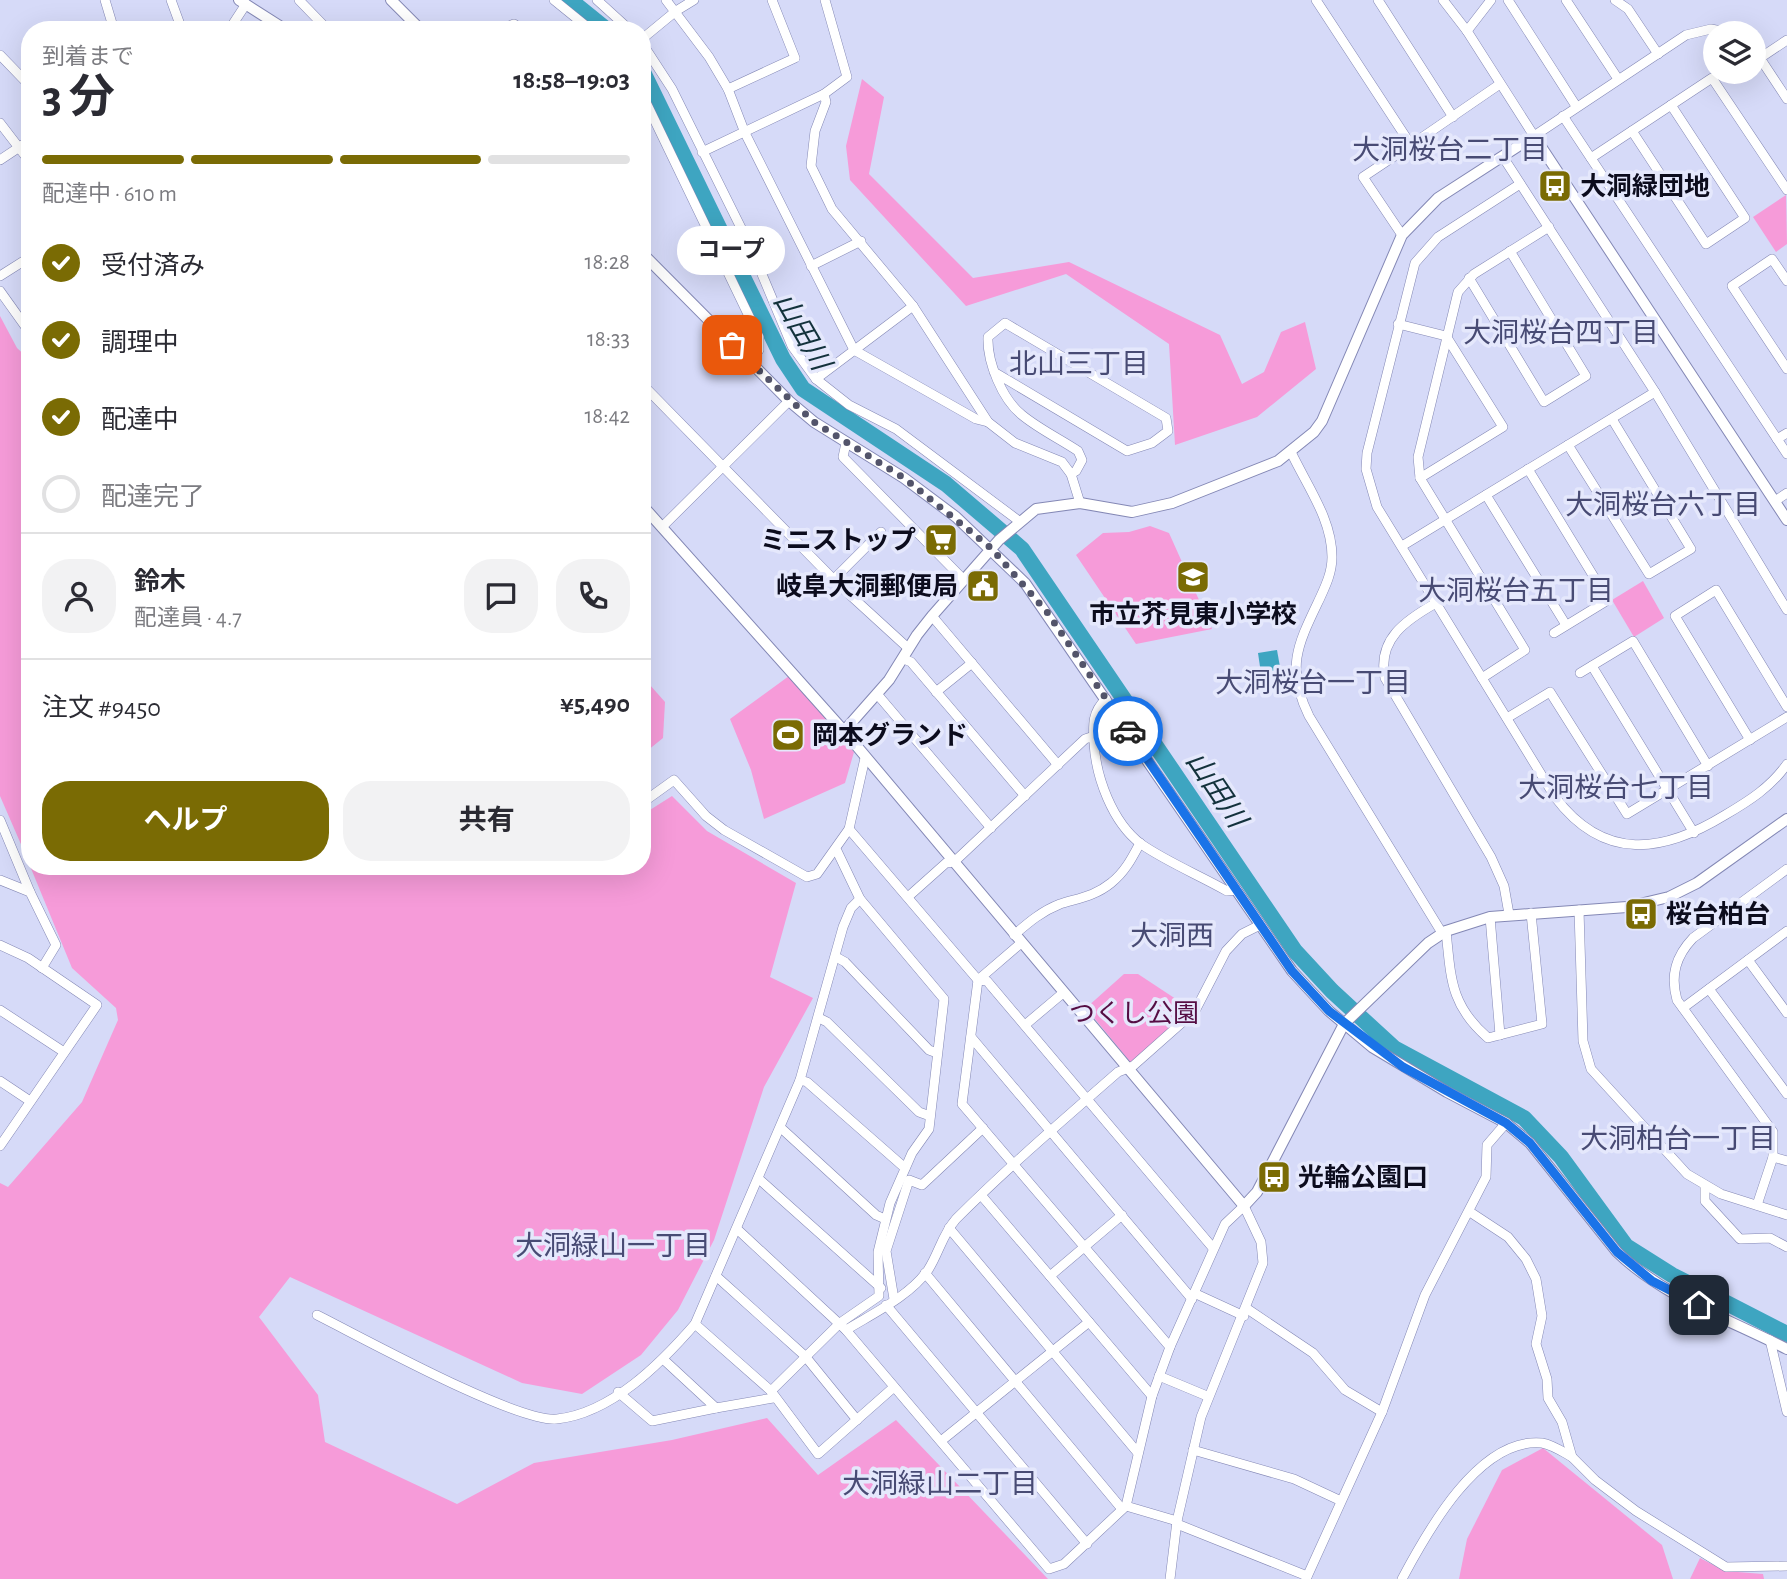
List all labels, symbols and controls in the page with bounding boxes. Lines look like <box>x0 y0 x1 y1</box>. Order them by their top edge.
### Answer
map controls <box>1703 21 1766 84</box>
button: layers <box>1703 21 1766 84</box>
text: 到着まで <box>42 46 134 69</box>
text: 18:58–19:03 <box>513 67 630 93</box>
text: 3 分 <box>42 75 115 121</box>
district label: 大洞桜台二丁目 <box>1352 135 1548 165</box>
bus stop icon: 大洞緑団地 <box>1536 167 1574 205</box>
place label: 大洞緑団地 <box>1580 172 1710 200</box>
text: 配達中 · 610 m <box>42 183 177 206</box>
callout: コープ <box>678 226 786 275</box>
text: コープ <box>697 239 765 262</box>
icon: check <box>42 244 80 282</box>
text: 18:28 <box>585 251 630 274</box>
text: 受付済み <box>101 253 205 279</box>
water label: 山田川 <box>768 288 837 378</box>
pin <box>702 315 762 375</box>
district label: 大洞桜台四丁目 <box>1463 318 1659 348</box>
icon: check <box>42 321 80 359</box>
icon: bag <box>713 326 751 364</box>
text: 18:33 <box>587 328 630 351</box>
text: 調理中 <box>101 330 179 356</box>
district label: 北山三丁目 <box>1009 350 1149 379</box>
icon: check <box>42 398 80 436</box>
text: 18:42 <box>584 405 630 428</box>
text: 配達中 <box>101 407 179 433</box>
text: 配達完了 <box>101 484 205 510</box>
district label: 大洞桜台六丁目 <box>1565 490 1761 520</box>
supermarket icon: ミニストップ <box>922 521 960 559</box>
place label: ミニストップ <box>760 526 916 554</box>
school or university icon: 市立芥見東小学校 <box>1174 558 1212 596</box>
button: person <box>42 559 116 633</box>
button: chat <box>464 559 538 633</box>
button: phone <box>556 559 630 633</box>
public building icon: 岐阜大洞郵便局 <box>964 567 1002 605</box>
text: 鈴木 <box>134 569 186 595</box>
place label: 岐阜大洞郵便局 <box>776 572 958 600</box>
district label: 大洞桜台五丁目 <box>1418 576 1614 606</box>
place label: 市立芥見東小学校 <box>1089 600 1297 628</box>
text: 配達員 · 4.7 <box>134 607 242 630</box>
district label: 大洞桜台一丁目 <box>1215 668 1411 698</box>
text: ¥5,490 <box>560 691 630 717</box>
text: 注文 #9450 <box>42 695 161 721</box>
courier <box>1093 696 1163 766</box>
icon: car <box>1109 712 1147 750</box>
sports icon: 岡本グランド <box>769 716 807 754</box>
place label: 岡本グランド <box>812 721 968 749</box>
water label: 山田川 <box>1180 747 1253 835</box>
district label: 大洞桜台七丁目 <box>1518 773 1714 803</box>
button: ヘルプ <box>42 781 329 861</box>
button: 共有 <box>343 781 630 861</box>
bus stop icon: 桜台柏台 <box>1622 895 1660 933</box>
place label: 桜台柏台 <box>1666 900 1770 928</box>
district label: 大洞西 <box>1130 921 1214 951</box>
park label: つくし公園 <box>1069 1000 1199 1027</box>
district label: 大洞柏台一丁目 <box>1580 1124 1776 1154</box>
bus stop icon: 光輪公園口 <box>1255 1158 1293 1196</box>
place label: 光輪公園口 <box>1298 1163 1428 1191</box>
district label: 大洞緑山一丁目 <box>515 1231 711 1261</box>
pin <box>1669 1275 1729 1335</box>
icon: home <box>1680 1286 1718 1324</box>
district label: 大洞緑山二丁目 <box>842 1469 1038 1499</box>

